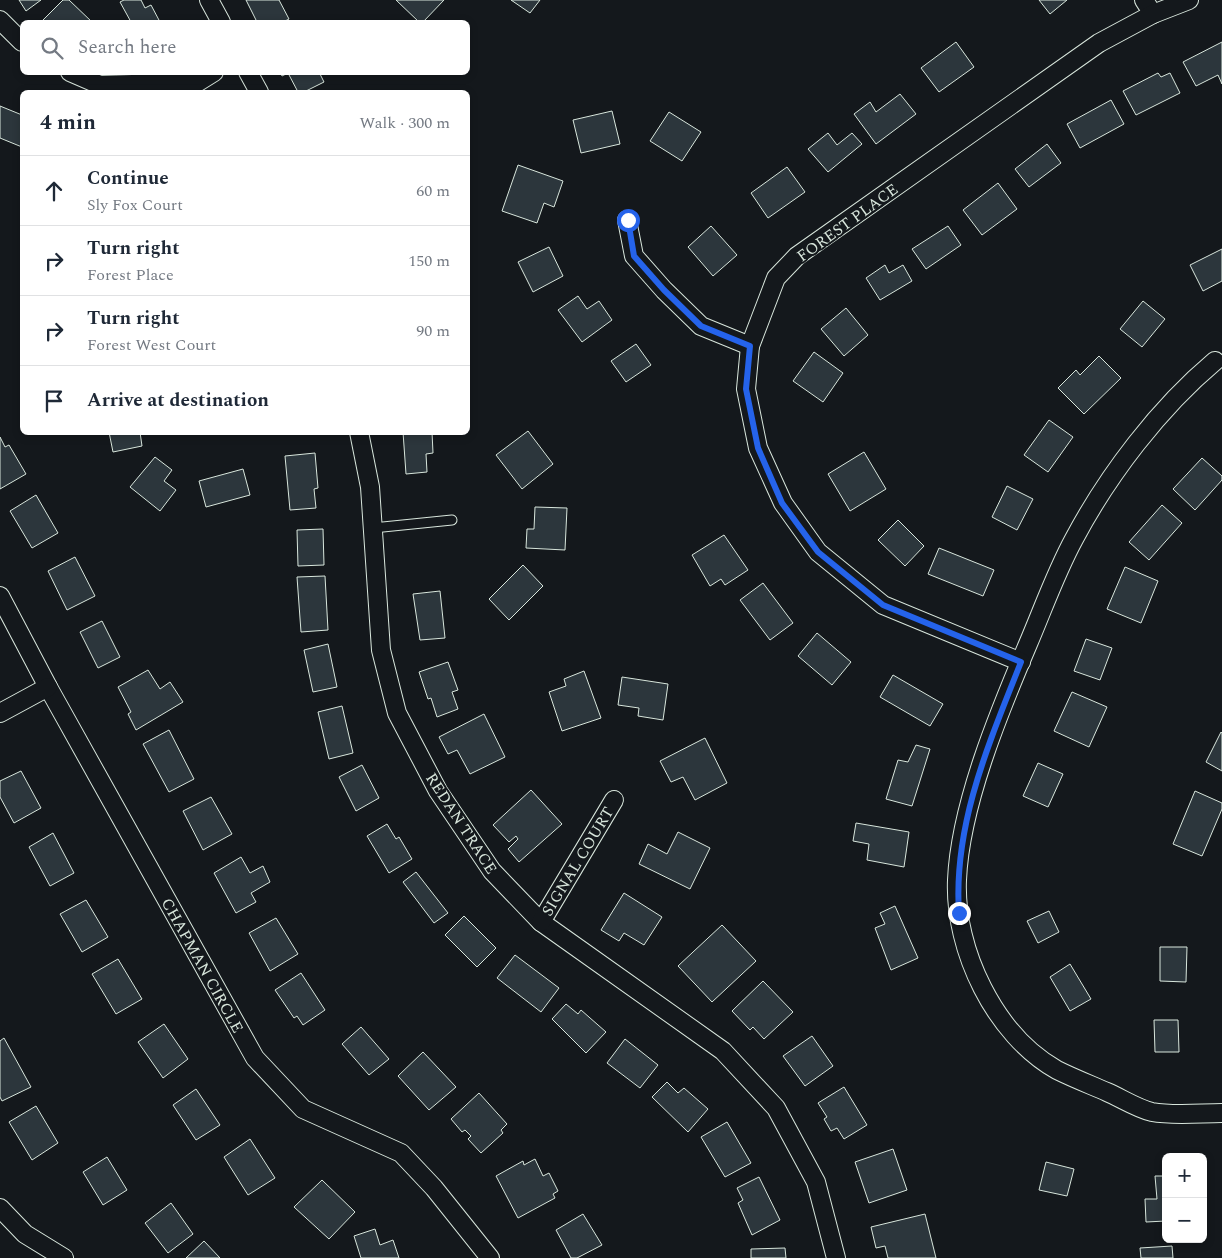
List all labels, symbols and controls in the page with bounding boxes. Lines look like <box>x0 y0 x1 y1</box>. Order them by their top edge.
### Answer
search box <box>20 20 470 75</box>
text: Search here <box>78 33 177 62</box>
icon: search <box>38 34 66 62</box>
text: 4 min <box>40 107 96 139</box>
text: Walk · 300 m <box>359 111 450 135</box>
text: Continue <box>87 164 169 193</box>
icon: ahead <box>40 177 68 205</box>
street label: FOREST PLACE <box>792 178 903 268</box>
text: 60 m <box>416 179 450 203</box>
text: Sly Fox Court <box>87 193 183 217</box>
route start <box>617 209 640 232</box>
text: Turn right <box>87 234 180 263</box>
icon: right <box>40 247 68 275</box>
text: 150 m <box>408 249 450 273</box>
text: Forest Place <box>87 263 174 287</box>
text: Turn right <box>87 304 180 333</box>
icon: right <box>40 317 68 345</box>
text: 90 m <box>416 319 450 343</box>
text: Forest West Court <box>87 333 216 357</box>
text: Arrive at destination <box>87 386 269 415</box>
icon: arrive <box>40 387 68 415</box>
street label: REDAN TRACE <box>419 768 503 879</box>
street label: SIGNAL COURT <box>536 802 620 921</box>
street label: CHAPMAN CIRCLE <box>155 893 249 1037</box>
route end <box>948 902 971 925</box>
map controls <box>1162 1153 1207 1243</box>
button: + <box>1162 1153 1207 1198</box>
button: − <box>1162 1198 1207 1243</box>

